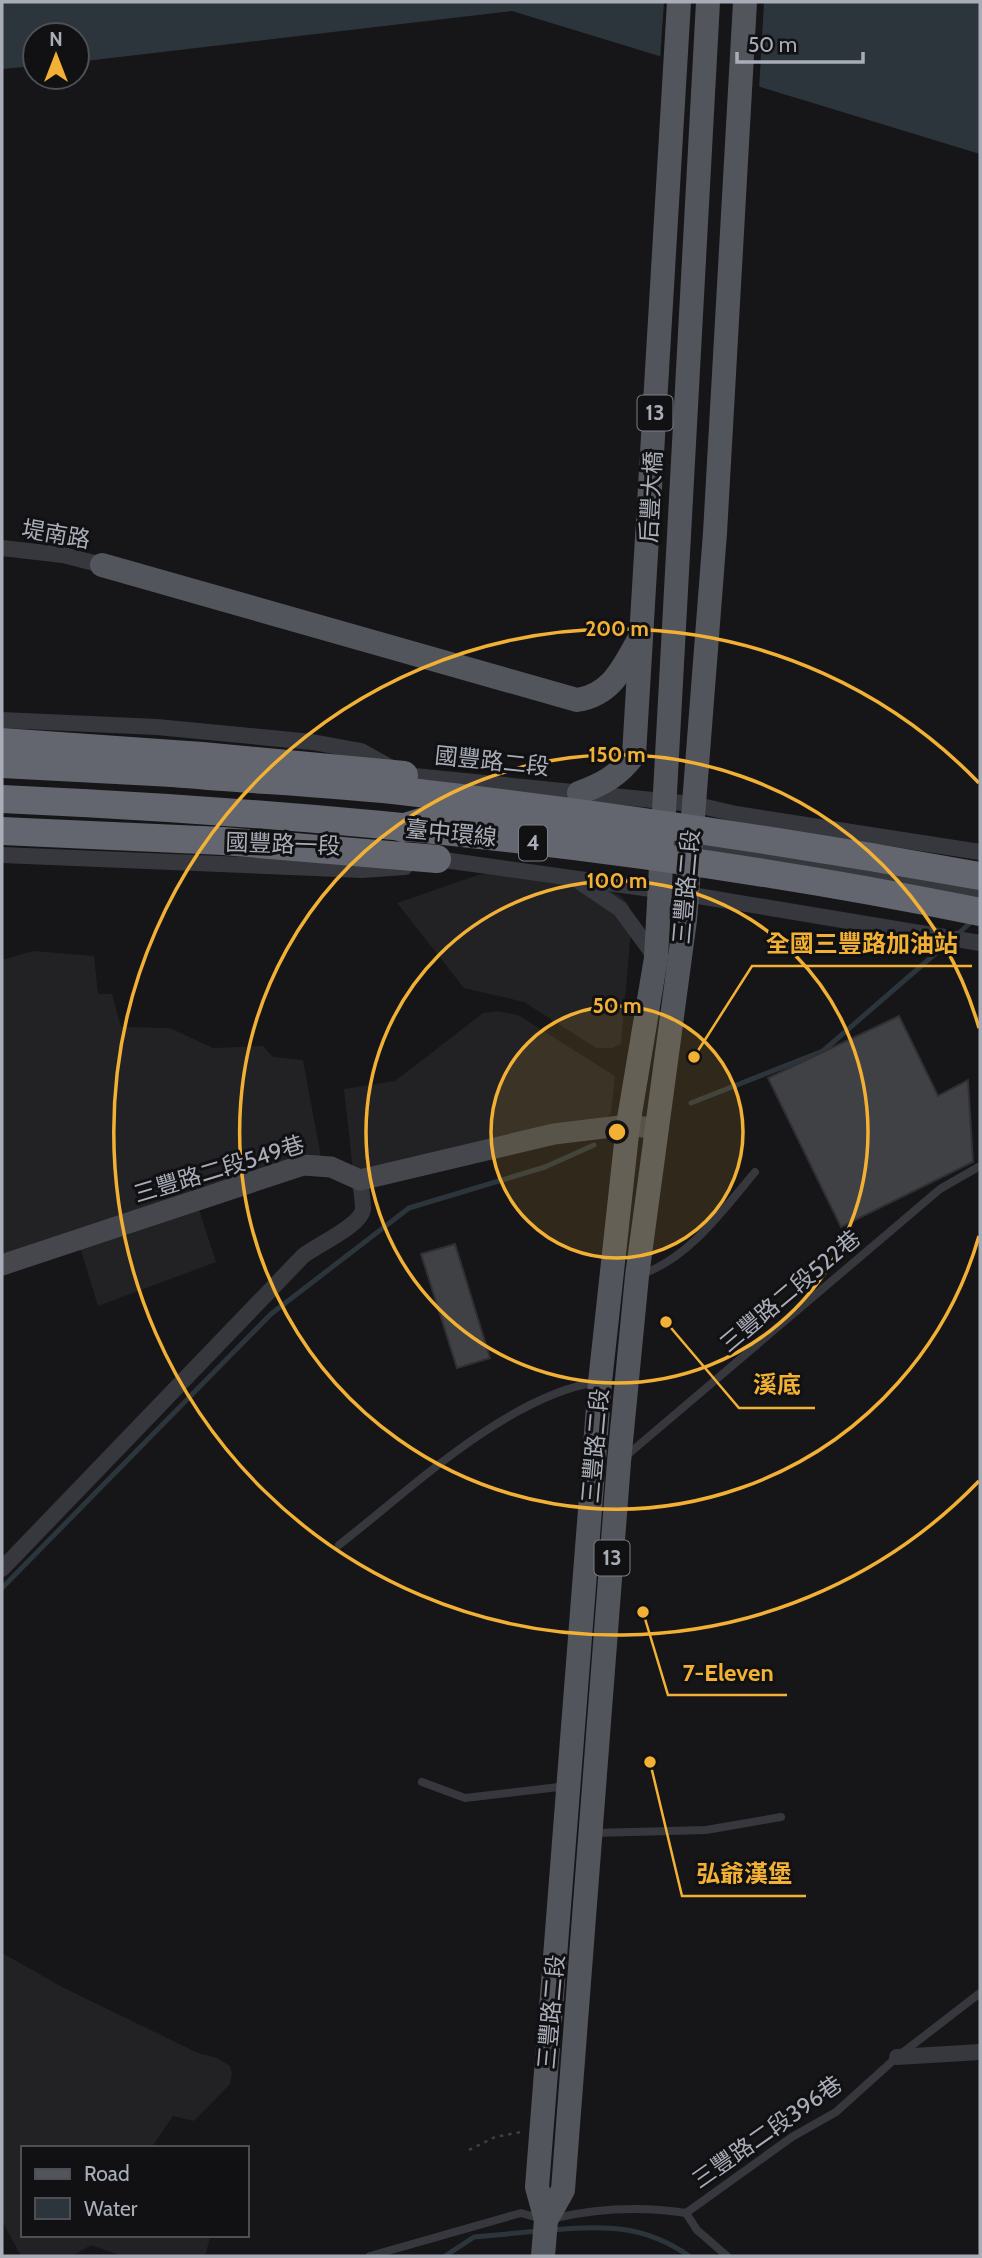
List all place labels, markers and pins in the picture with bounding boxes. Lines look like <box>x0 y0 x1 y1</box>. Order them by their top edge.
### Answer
callout: 全國三豐路加油站 <box>752 921 972 966</box>
centre of rings <box>605 1120 629 1144</box>
callout: 溪底 <box>739 1363 815 1408</box>
callout: 7-Eleven <box>668 1650 787 1695</box>
callout: 弘爺漢堡 <box>682 1851 806 1896</box>

